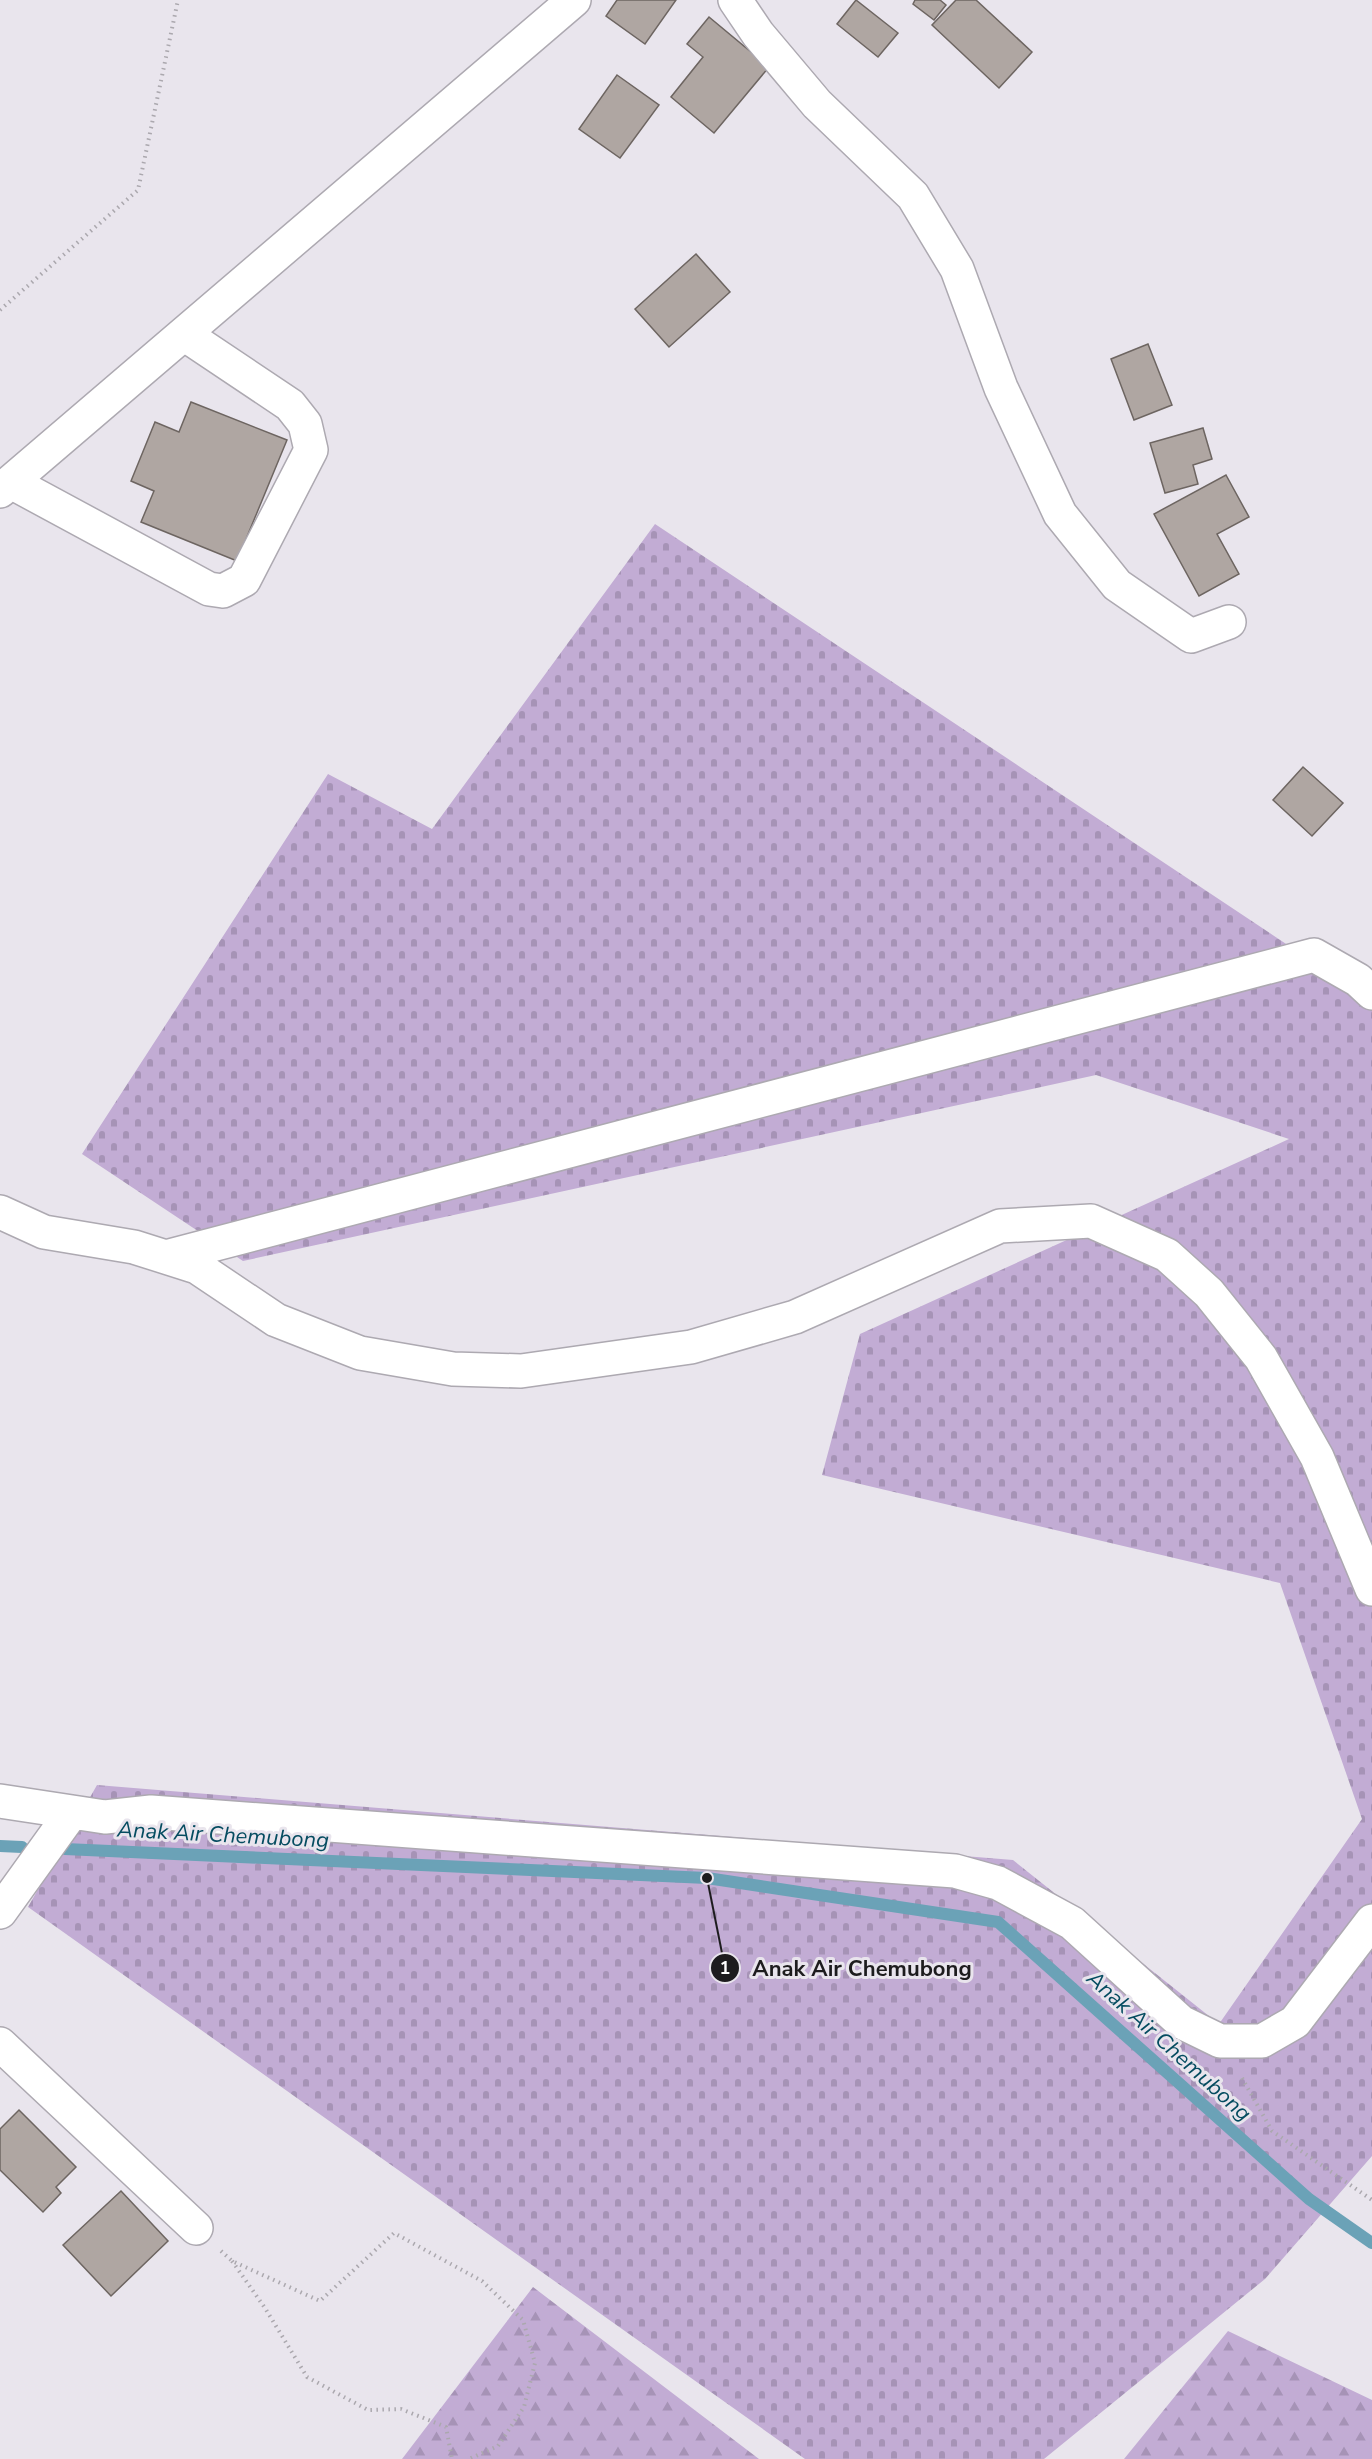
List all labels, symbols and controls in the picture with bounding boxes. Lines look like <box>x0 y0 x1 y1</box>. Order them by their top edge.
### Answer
water label: Anak Air Chemubong <box>115 1814 330 1856</box>
callout: Anak Air Chemubong <box>710 1948 983 1988</box>
text: Anak Air Chemubong <box>752 1954 972 1984</box>
text: 1 <box>720 1956 730 1980</box>
water label: Anak Air Chemubong <box>1079 1963 1258 2128</box>

